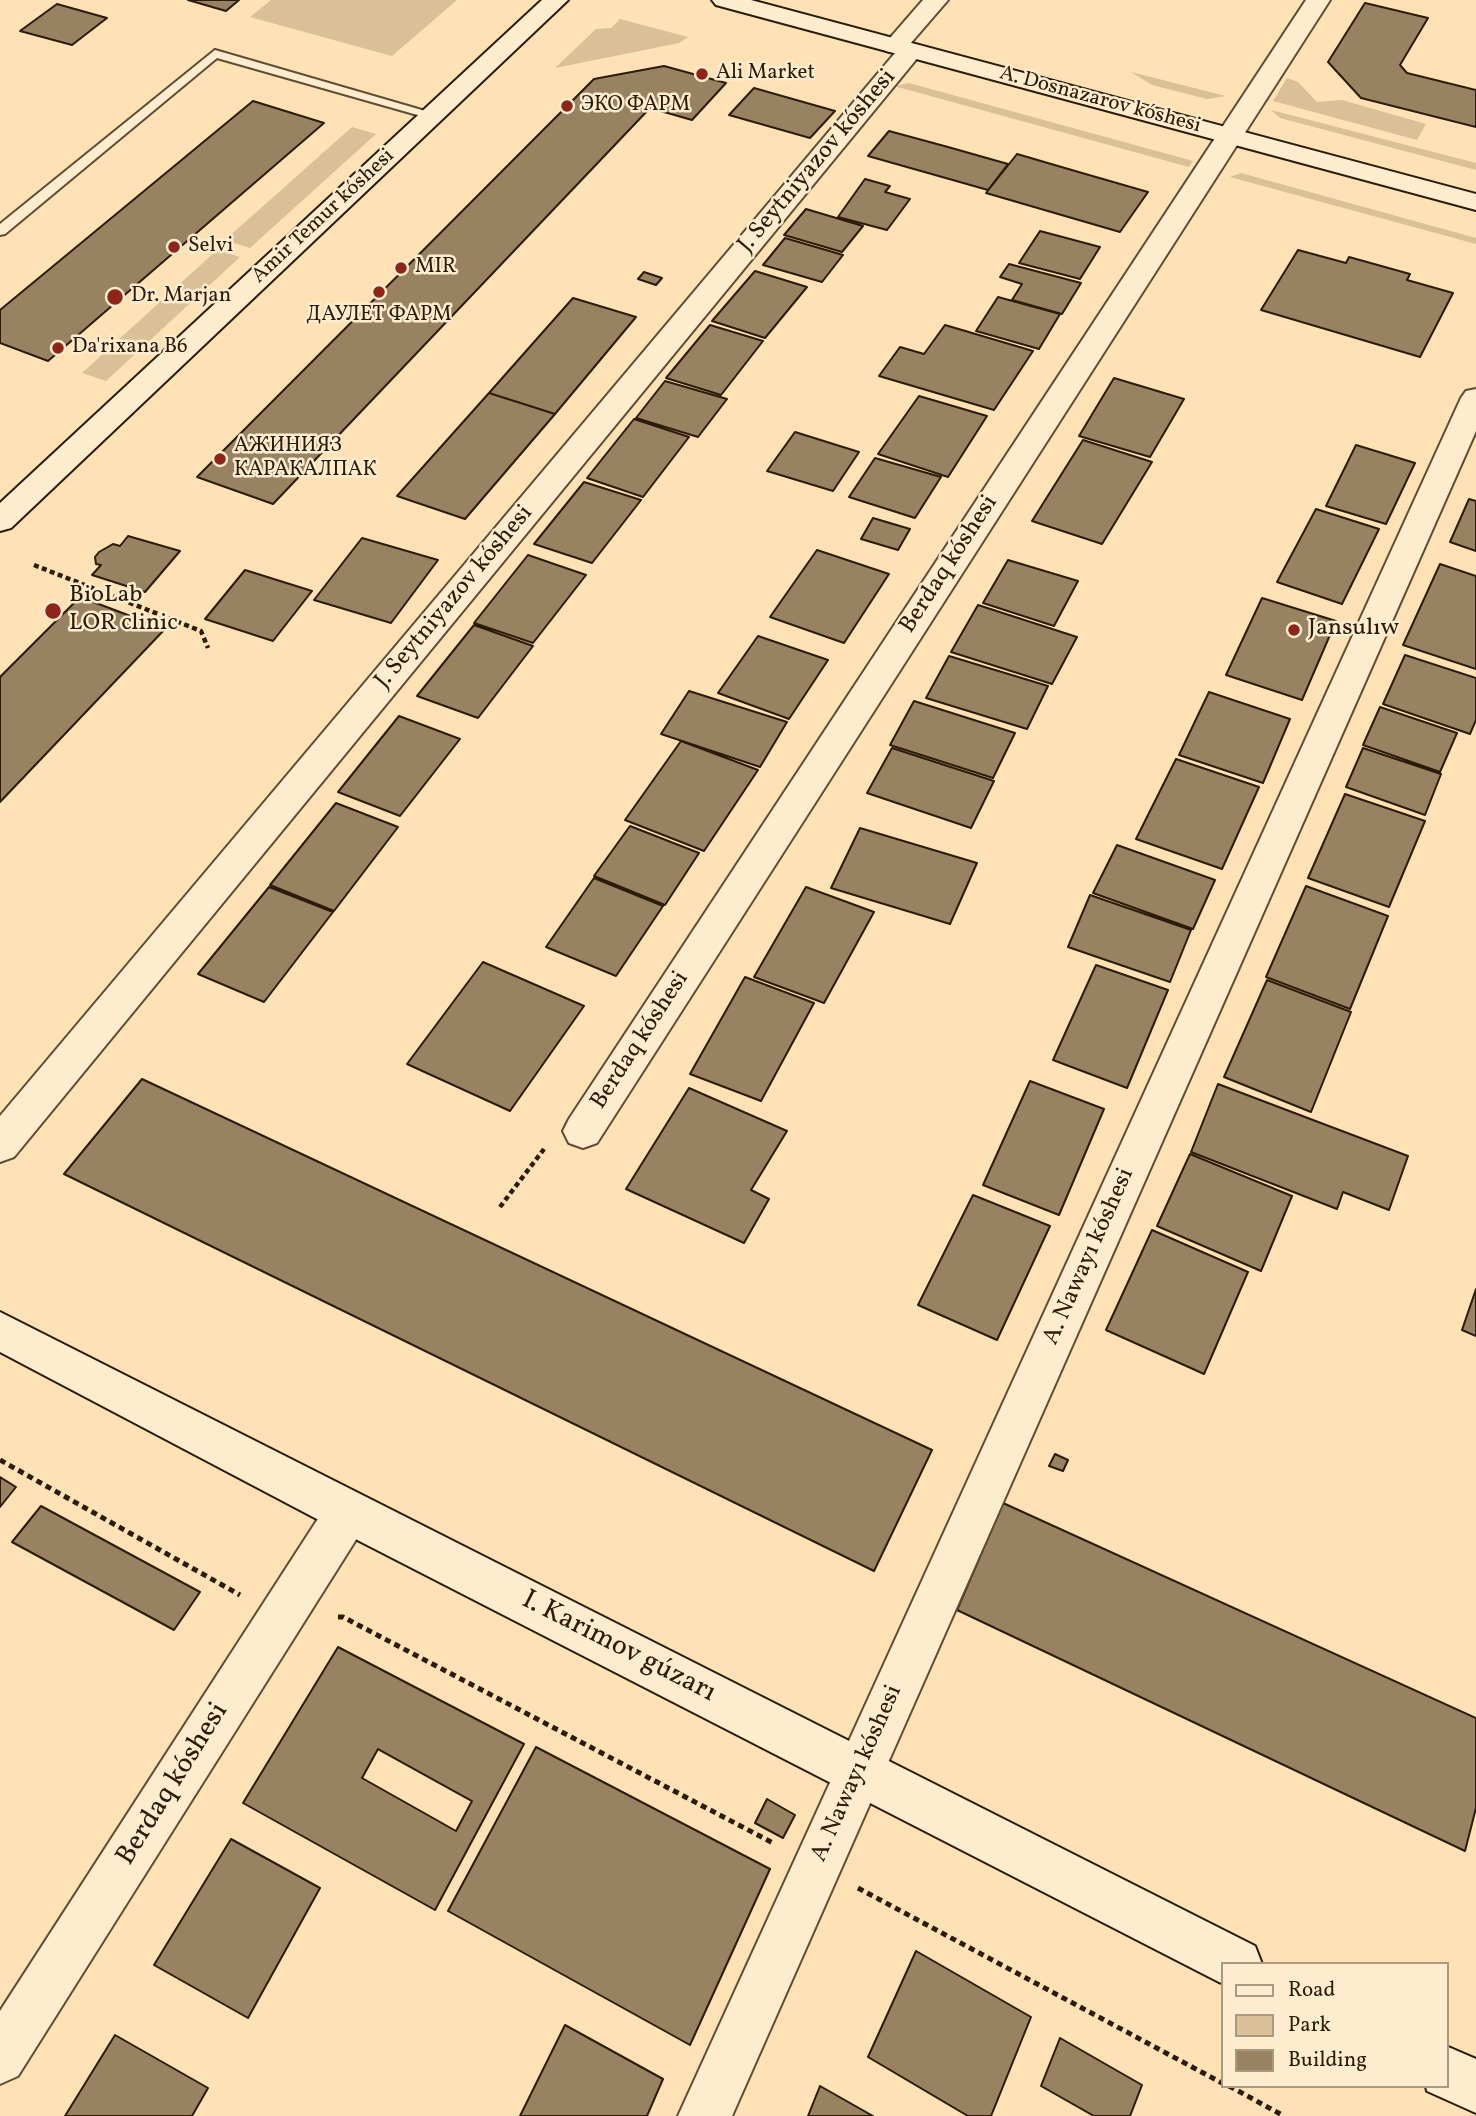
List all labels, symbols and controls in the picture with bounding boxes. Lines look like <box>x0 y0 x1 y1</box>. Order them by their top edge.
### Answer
place label: Ali Market <box>716 61 815 87</box>
street label: A. Dosnazarov kóshesi <box>997 62 1203 140</box>
street label: J. Seytniyazov kóshesi <box>733 64 903 260</box>
marker: Ali Market <box>694 66 710 82</box>
place label: ЭКО ФАРМ <box>581 93 690 119</box>
marker: ЭКО ФАРМ <box>559 98 575 114</box>
street label: Amir Temur kóshesi <box>247 144 401 290</box>
place label: Selvi <box>188 234 233 260</box>
marker: Selvi <box>166 239 182 255</box>
place label: MIR <box>415 255 456 281</box>
marker: MIR <box>393 260 409 276</box>
place label: Dr. Marjan <box>131 284 231 310</box>
marker: ДАУЛЕТ ФАРМ <box>371 284 387 300</box>
marker: Dr. Marjan <box>105 287 125 307</box>
place label: ДАУЛЕТ ФАРМ <box>306 303 452 329</box>
place label: Da'rixana B6 <box>72 335 188 361</box>
marker: Da'rixana B6 <box>50 340 66 356</box>
place label: АЖИНИЯЗ КАРАКАЛПАК <box>234 434 377 484</box>
marker: АЖИНИЯЗ КАРАКАЛПАК <box>212 451 228 467</box>
street label: Berdaq kóshesi <box>895 491 1005 639</box>
street label: J. Seytniyazov kóshesi <box>370 500 540 696</box>
place label: BioLab LOR clinic <box>69 583 178 639</box>
marker: BioLab LOR clinic <box>43 601 63 621</box>
place label: Jansulıw <box>1308 616 1399 644</box>
marker: Jansulıw <box>1286 622 1302 638</box>
street label: Berdaq kóshesi <box>586 967 696 1115</box>
street label: A. Nawayı kóshesi <box>1038 1164 1142 1350</box>
street label: I. Karimov gúzarı <box>515 1585 721 1711</box>
street label: A. Nawayı kóshesi <box>806 1681 910 1867</box>
street label: Berdaq kóshesi <box>111 1698 237 1872</box>
legend <box>1220 1962 1448 2088</box>
text: Road <box>1288 1976 1335 2005</box>
text: Park <box>1288 2011 1331 2040</box>
text: Building <box>1288 2046 1367 2075</box>

